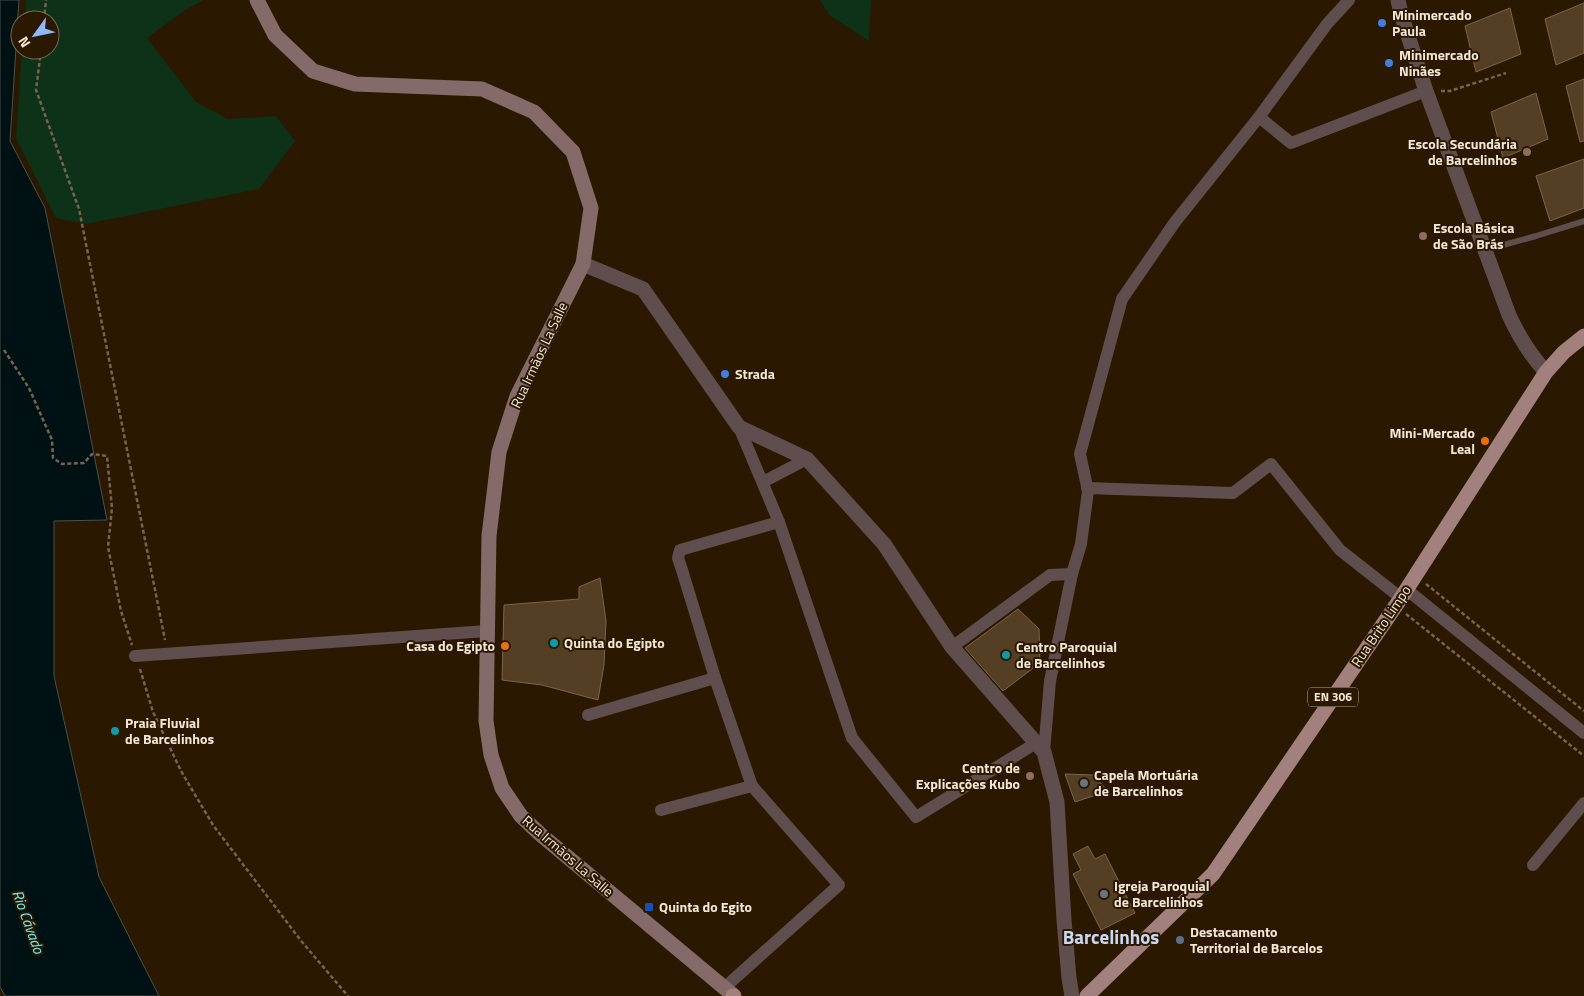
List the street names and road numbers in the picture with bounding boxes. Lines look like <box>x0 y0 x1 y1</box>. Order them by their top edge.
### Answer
street label: Rua Irmãos La Salle <box>505 298 572 411</box>
street label: Rua Brito Limpo <box>1346 581 1416 671</box>
road number: EN 306 <box>1308 688 1358 706</box>
street label: Rua Irmãos La Salle <box>518 810 619 901</box>

